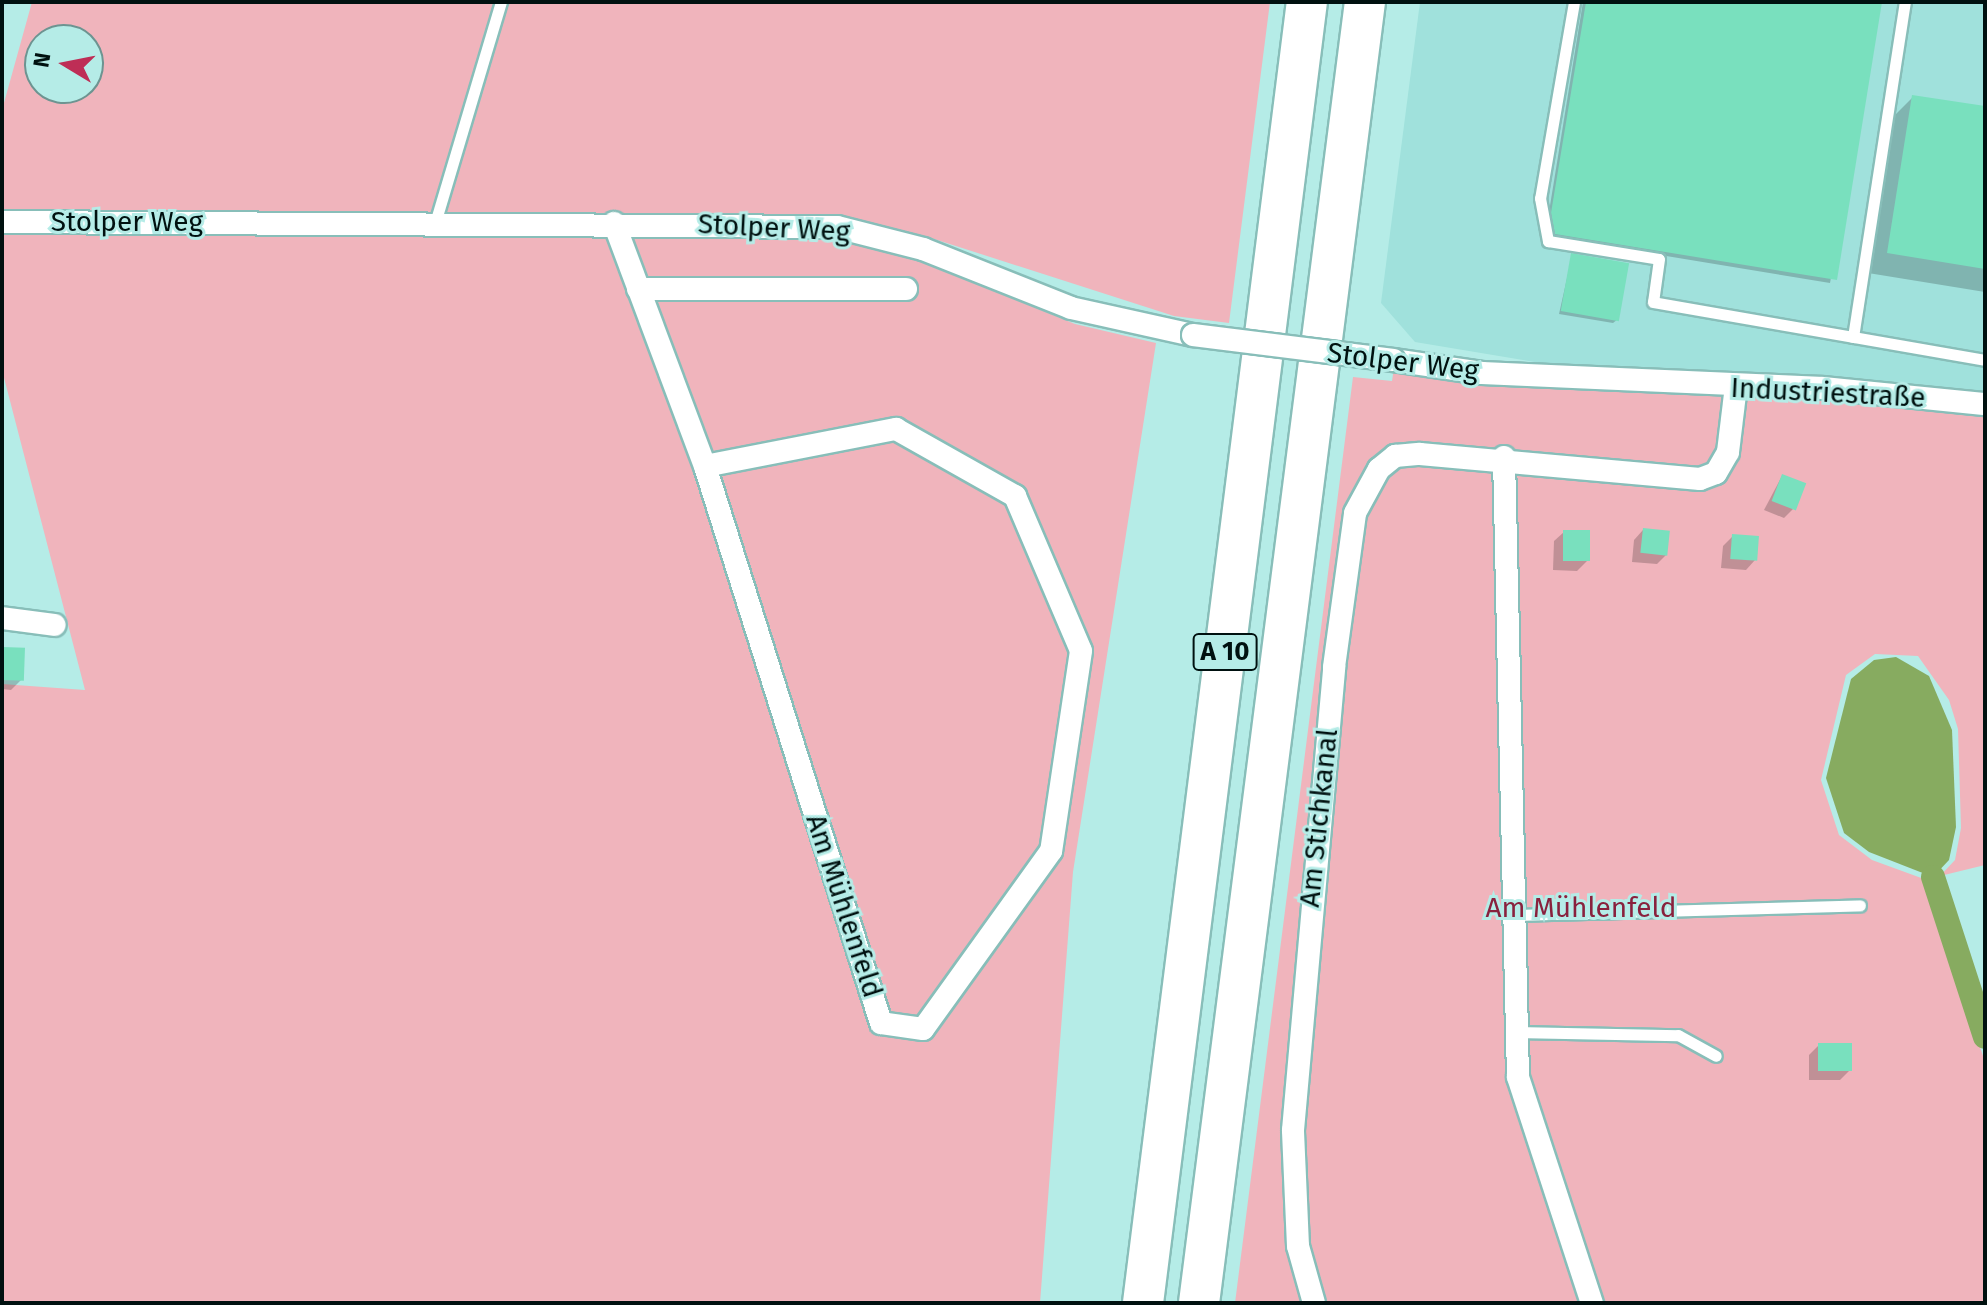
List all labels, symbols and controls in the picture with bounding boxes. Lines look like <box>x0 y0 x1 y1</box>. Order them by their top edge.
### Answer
north arrow <box>24 24 104 104</box>
text: N <box>27 51 56 70</box>
street label: Stolper Weg <box>51 205 203 239</box>
street label: Stolper Weg <box>697 207 851 249</box>
street label: Stolper Weg <box>1325 336 1481 388</box>
street label: Industriestraße <box>1730 371 1926 415</box>
road number: A 10 <box>1191 630 1259 674</box>
street label: Am Stichkanal <box>1293 727 1345 909</box>
street label: Am Mühlenfeld <box>799 810 889 1002</box>
park label: Am Mühlenfeld <box>1486 891 1676 925</box>

